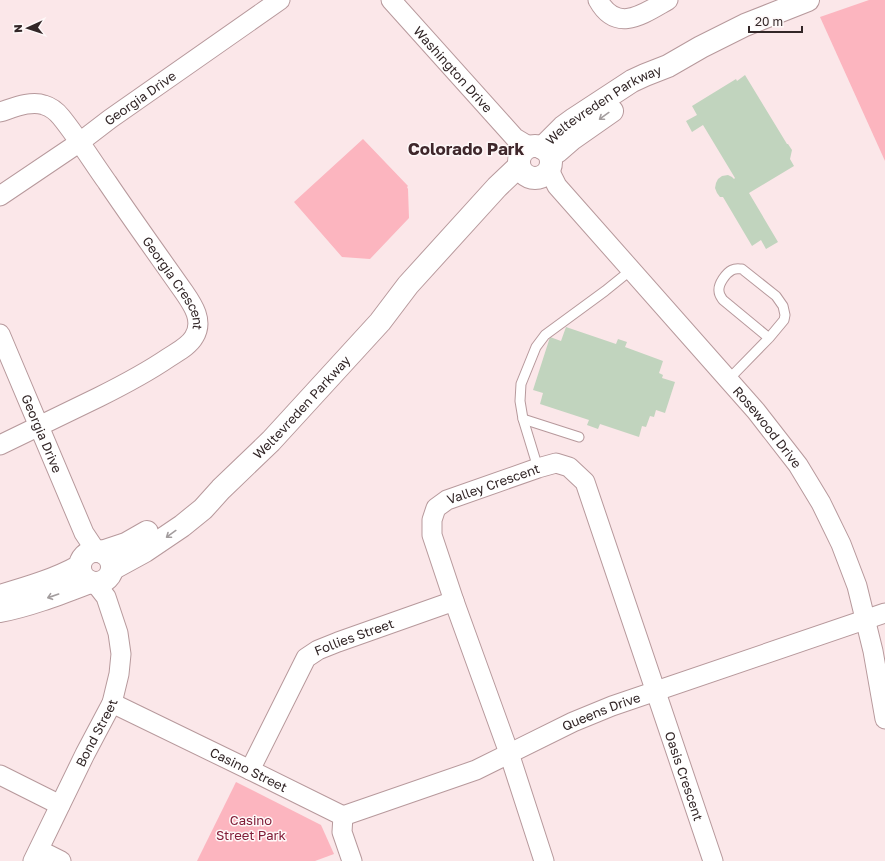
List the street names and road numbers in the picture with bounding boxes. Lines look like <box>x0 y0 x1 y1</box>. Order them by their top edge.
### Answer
street label: Washington Drive <box>410 23 496 116</box>
street label: Weltevreden Parkway <box>542 61 664 148</box>
street label: Georgia Drive <box>101 67 179 129</box>
street label: Georgia Crescent <box>139 233 206 331</box>
street label: Weltevreden Parkway <box>249 352 354 462</box>
street label: Rosewood Drive <box>730 383 805 471</box>
street label: Georgia Drive <box>18 392 66 475</box>
street label: Valley Crescent <box>445 460 542 507</box>
street label: Follies Street <box>312 615 396 659</box>
street label: Queens Drive <box>559 689 642 734</box>
street label: Bond Street <box>72 698 121 769</box>
street label: Oasis Crescent <box>662 729 707 823</box>
street label: Casino Street <box>207 744 290 795</box>

